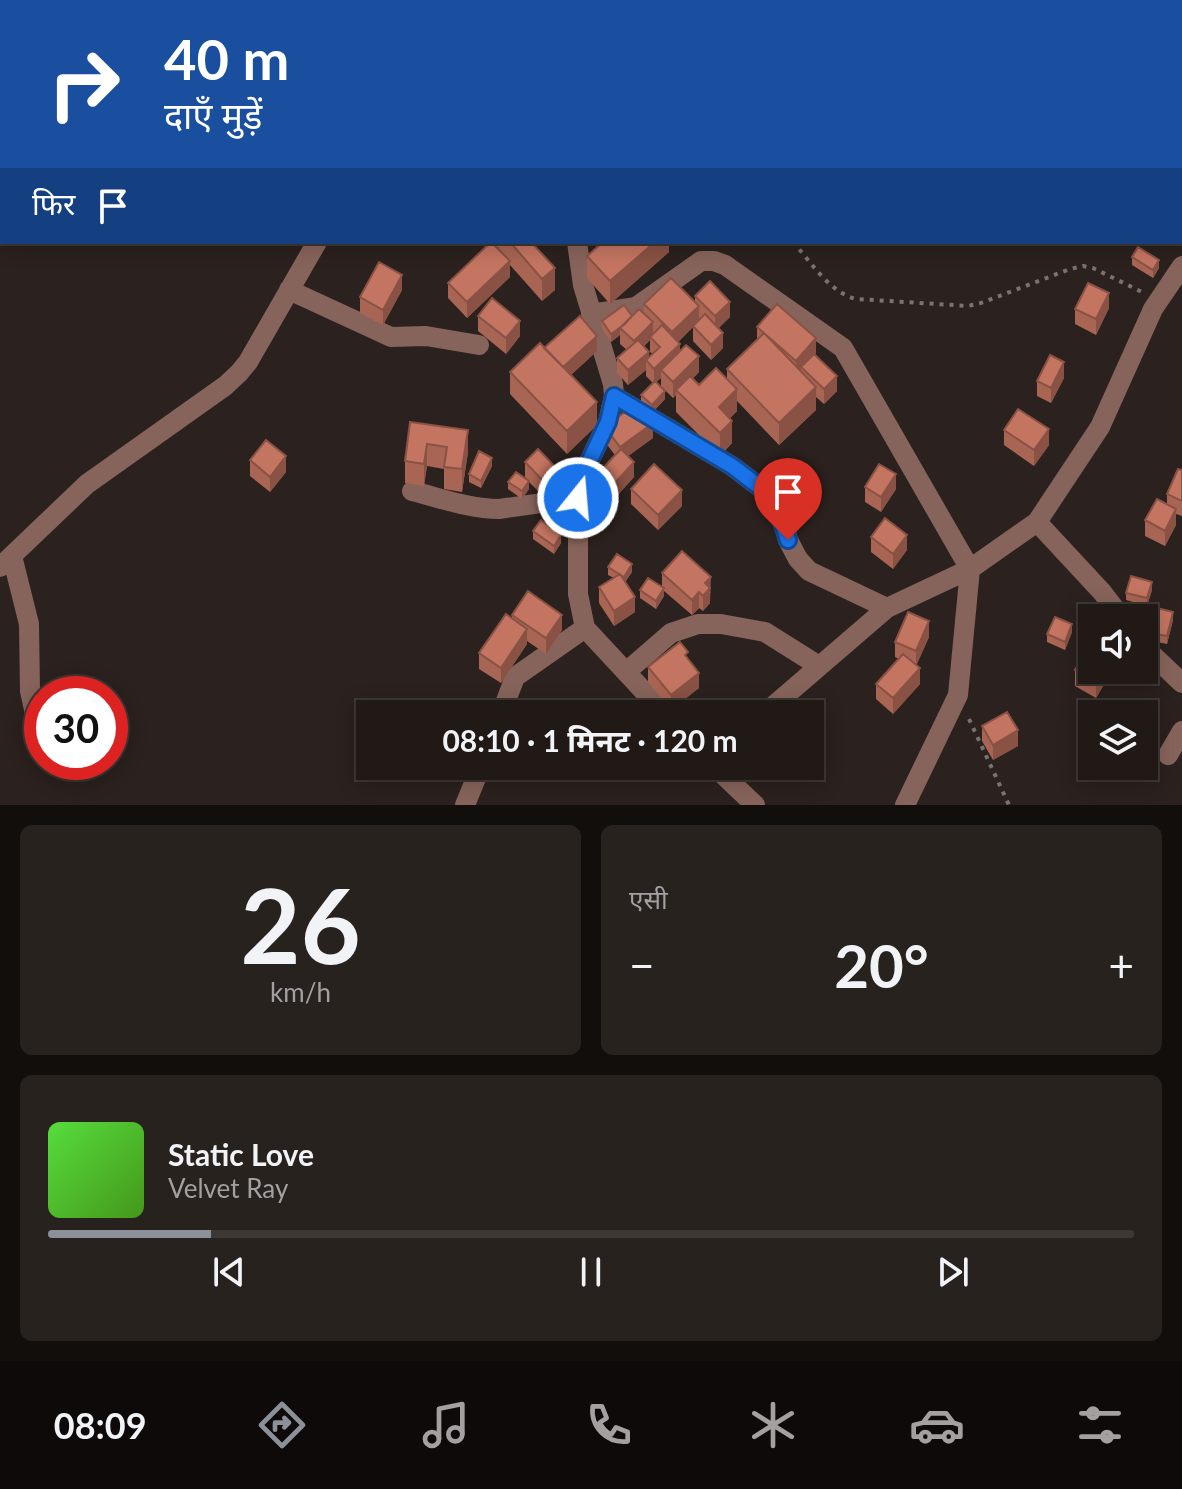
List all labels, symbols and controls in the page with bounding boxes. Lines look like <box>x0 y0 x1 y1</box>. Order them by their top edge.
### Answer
text: 40 m <box>164 25 289 92</box>
icon: right <box>32 32 136 136</box>
text: दाएँ मुड़ें <box>164 93 262 137</box>
icon: arrive <box>91 184 135 228</box>
text: फिर <box>32 185 75 221</box>
position arrow <box>536 456 620 540</box>
pin <box>754 458 822 540</box>
icon: arrive <box>766 470 810 514</box>
map controls <box>1078 604 1158 780</box>
button: sound <box>1078 604 1158 684</box>
speed limit sign: 30 <box>24 676 128 780</box>
button: layers <box>1078 700 1158 780</box>
text: 08:10 · 1 मिनट · 120 m <box>442 722 738 758</box>
text: 26 <box>240 861 361 986</box>
text: एसी <box>629 883 668 915</box>
text: 20° <box>834 929 929 1001</box>
text: − <box>629 939 655 991</box>
text: + <box>1108 939 1134 991</box>
text: km/h <box>270 976 331 1008</box>
text: Static Love <box>168 1136 314 1172</box>
text: Velvet Ray <box>168 1172 288 1204</box>
icon: previous <box>207 1250 251 1294</box>
icon: pause <box>569 1250 613 1294</box>
icon: next <box>931 1250 975 1294</box>
icon: directions <box>254 1397 310 1453</box>
icon: music <box>418 1397 474 1453</box>
icon: phone <box>581 1397 637 1453</box>
icon: climate <box>745 1397 801 1453</box>
icon: car <box>909 1397 965 1453</box>
icon: filters <box>1072 1397 1128 1453</box>
text: 08:09 <box>54 1403 147 1447</box>

